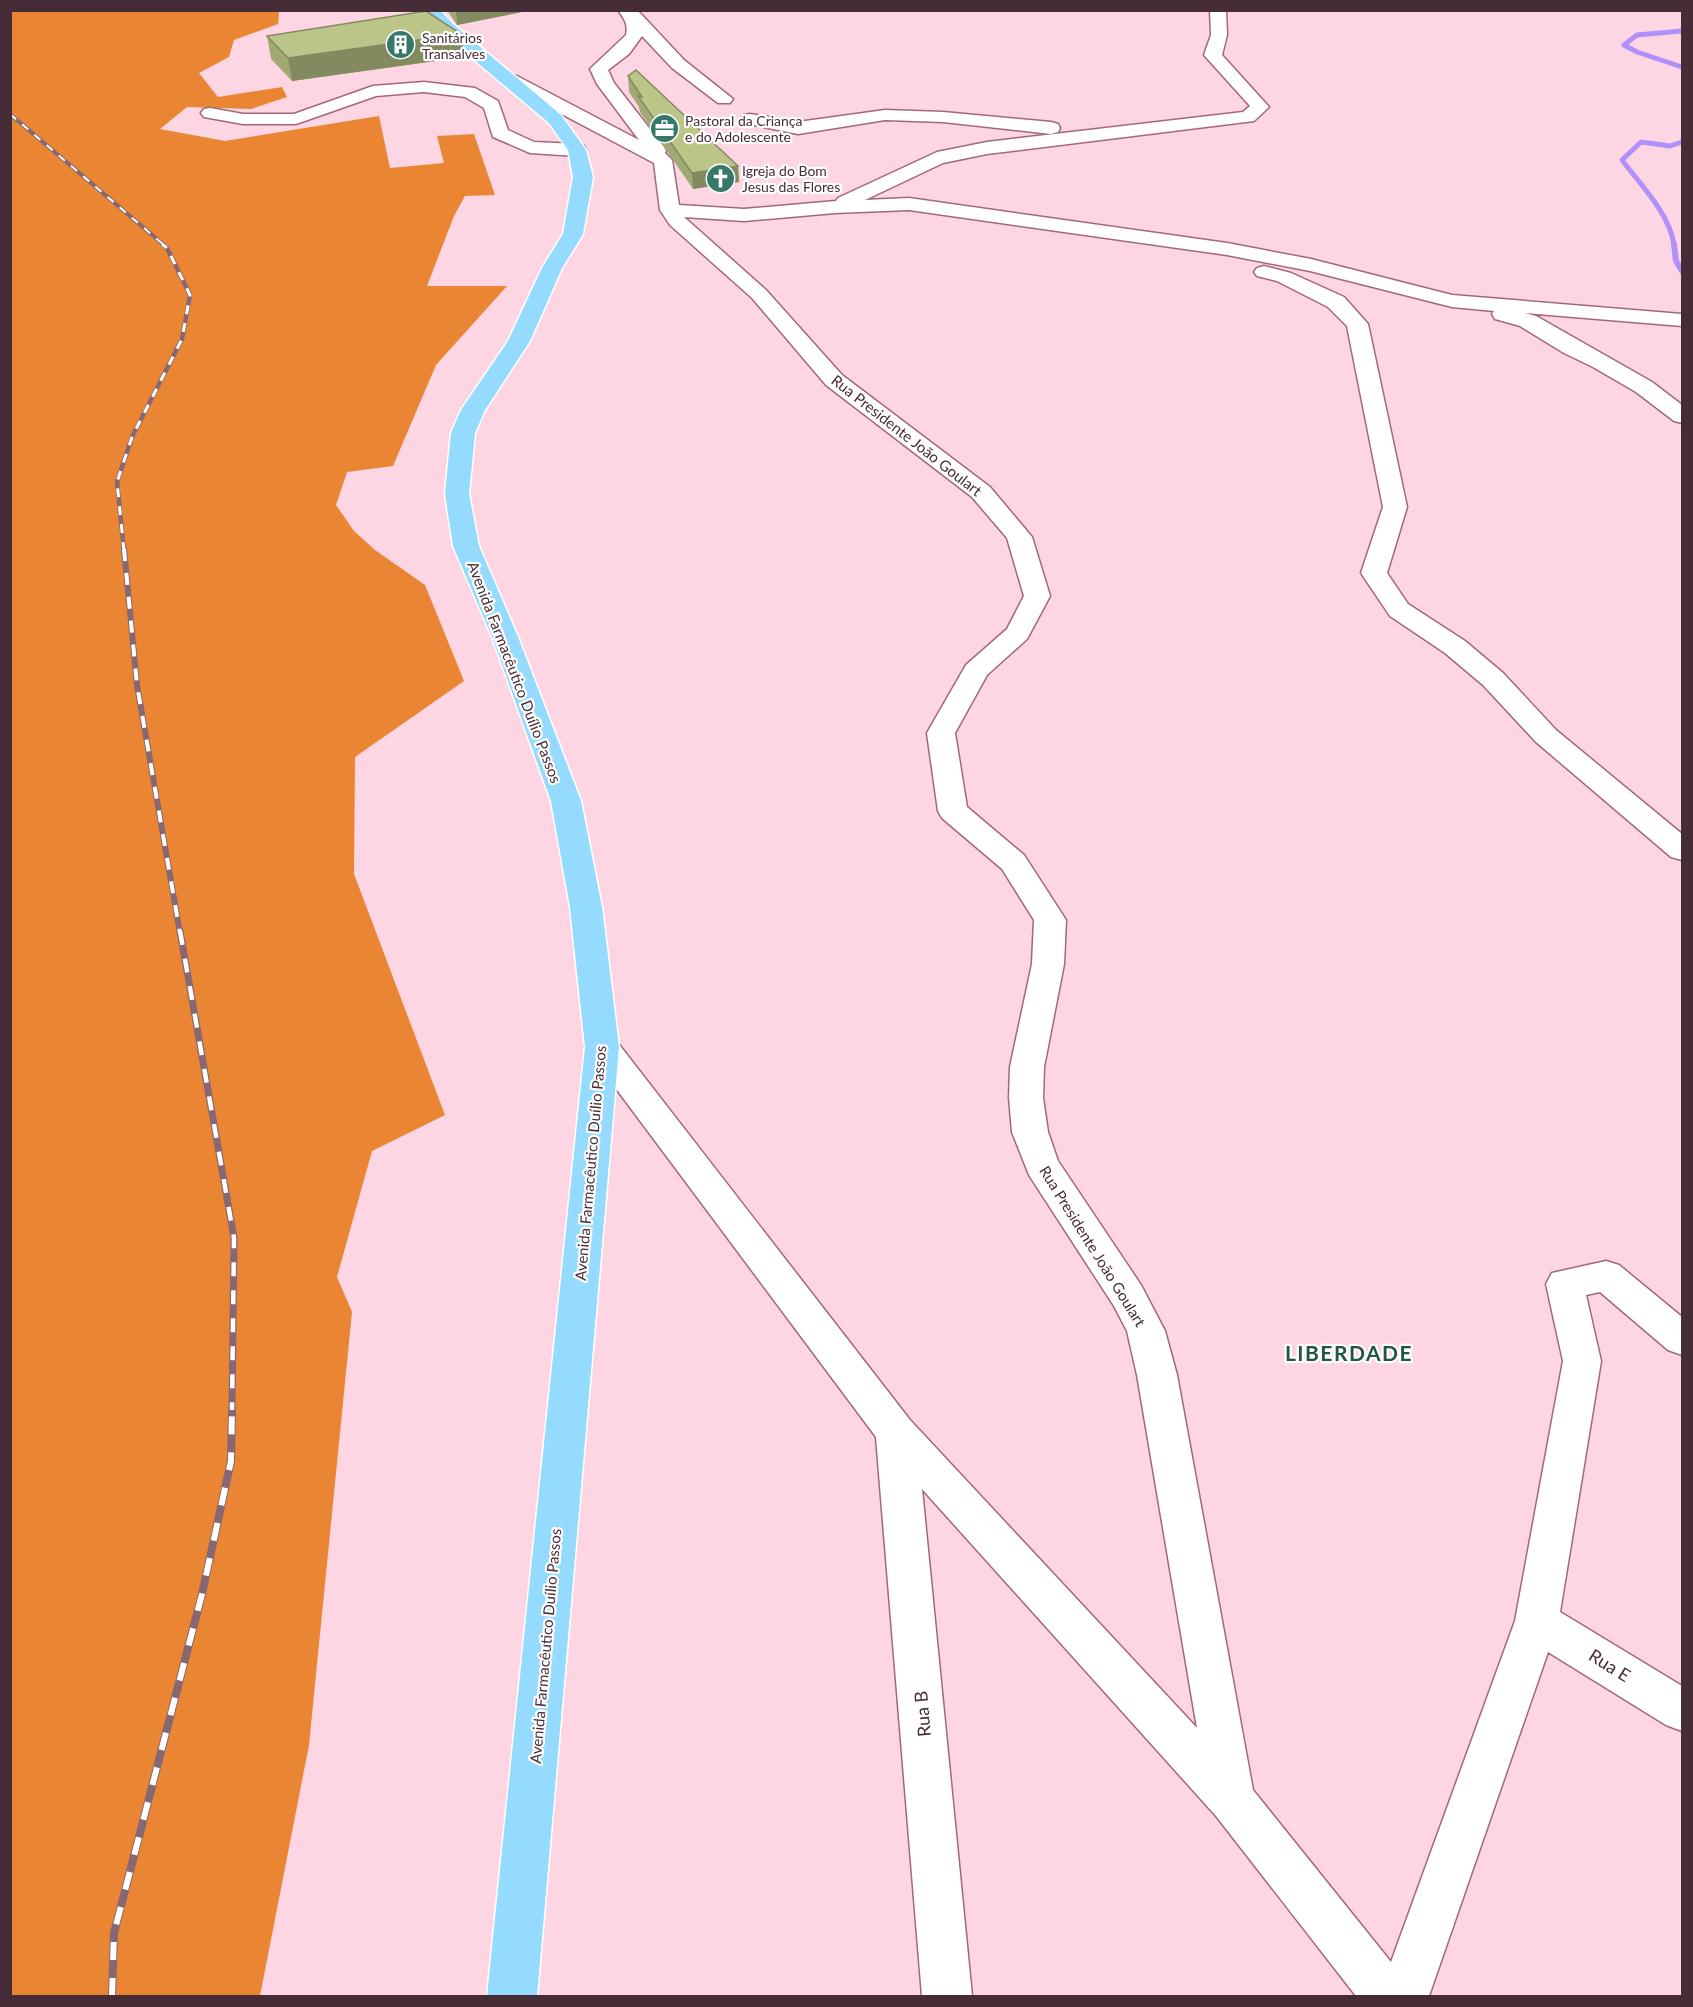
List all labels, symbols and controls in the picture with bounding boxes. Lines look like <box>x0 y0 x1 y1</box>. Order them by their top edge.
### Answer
building icon: Sanitários Transalves <box>385 29 417 61</box>
place label: Sanitários Transalves <box>422 29 485 62</box>
office icon: Pastoral da Criança e do Adolescente <box>648 112 680 144</box>
place label: Pastoral da Criança e do Adolescente <box>685 112 803 145</box>
church icon: Igreja do Bom Jesus das Flores <box>705 162 737 194</box>
place label: Igreja do Bom Jesus das Flores <box>742 162 840 195</box>
street label: Rua Presidente João Goulart <box>828 371 986 500</box>
street label: Avenida Farmacêutico Duílio Passos <box>464 559 566 785</box>
street label: Avenida Farmacêutico Duílio Passos <box>571 1045 609 1281</box>
street label: Rua Presidente João Goulart <box>1036 1162 1150 1330</box>
district label: LIBERDADE <box>1285 1340 1413 1365</box>
street label: Avenida Farmacêutico Duílio Passos <box>526 1528 564 1764</box>
street label: Rua E <box>1585 1644 1635 1686</box>
street label: Rua B <box>909 1690 935 1738</box>

